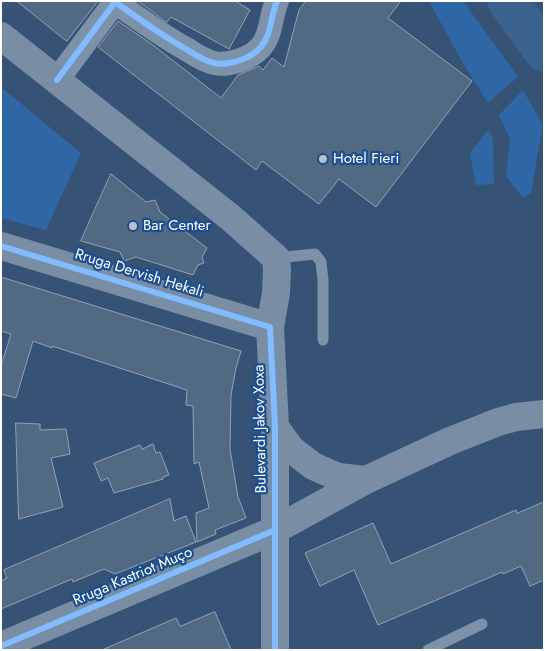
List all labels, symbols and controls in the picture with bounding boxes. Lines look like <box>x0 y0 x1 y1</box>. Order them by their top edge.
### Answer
place label: Hotel Fieri <box>333 150 399 168</box>
marker: Hotel Fieri <box>317 153 329 165</box>
place label: Bar Center <box>143 217 211 235</box>
marker: Bar Center <box>127 220 139 232</box>
street label: Rruga Dervish Hekali <box>72 246 206 302</box>
street label: Bulevardi Jakov Xoxa <box>251 364 271 494</box>
street label: Rruga Kastriot Muço <box>71 544 195 610</box>

